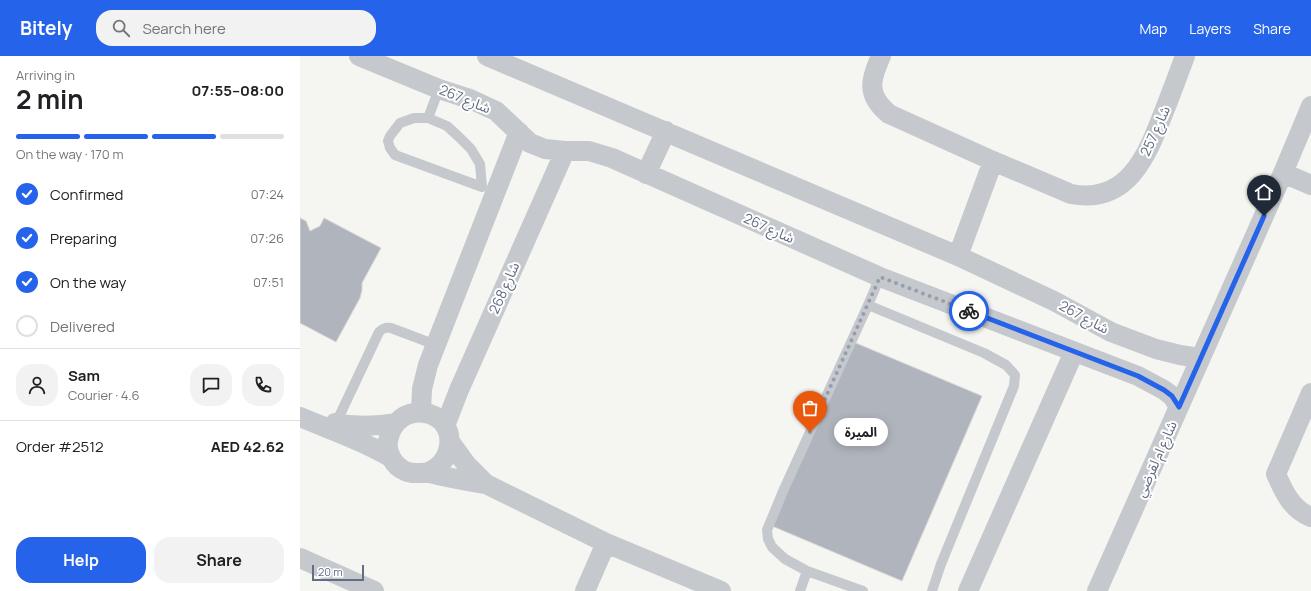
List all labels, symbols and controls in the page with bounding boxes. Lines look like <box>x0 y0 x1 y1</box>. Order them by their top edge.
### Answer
search box <box>96 10 376 46</box>
text: Bitely <box>20 15 72 41</box>
icon: search <box>110 17 132 39</box>
text: Search here <box>142 18 226 39</box>
text: Map <box>1139 19 1167 38</box>
text: Layers <box>1189 19 1231 38</box>
text: Share <box>1253 19 1291 38</box>
text: Arriving in <box>16 66 75 84</box>
text: 07:55–08:00 <box>191 80 284 101</box>
street label: شارع 267 <box>436 80 494 119</box>
text: 2 min <box>16 81 84 117</box>
street label: شارع 257 <box>1135 103 1176 160</box>
text: On the way · 170 m <box>16 145 123 163</box>
pin <box>1247 175 1281 216</box>
icon: home <box>1253 181 1275 203</box>
icon: check <box>16 183 38 205</box>
text: Confirmed <box>50 184 123 205</box>
text: 07:24 <box>251 185 284 203</box>
street label: شارع 267 <box>740 208 798 249</box>
icon: check <box>16 227 38 249</box>
text: Preparing <box>50 228 117 249</box>
text: 07:26 <box>250 229 284 247</box>
street label: شارع 268 <box>484 259 525 318</box>
icon: check <box>16 271 38 293</box>
text: On the way <box>50 272 126 293</box>
text: 07:51 <box>253 273 284 291</box>
courier <box>949 291 989 331</box>
street label: شارع 267 <box>1055 296 1112 339</box>
icon: bike <box>958 300 980 322</box>
text: Delivered <box>50 316 115 337</box>
button: person <box>16 364 58 406</box>
button: chat <box>190 364 232 406</box>
button: phone <box>242 364 284 406</box>
text: Sam <box>68 365 100 386</box>
text: Courier · 4.6 <box>68 386 140 404</box>
pin <box>793 391 827 432</box>
icon: bag <box>799 397 821 419</box>
callout: الميرة <box>834 418 888 446</box>
street label: شارع ام لقرضي <box>1130 418 1183 501</box>
text: الميرة <box>845 423 877 441</box>
text: Order #2512 <box>16 436 104 457</box>
text: AED 42.62 <box>211 436 284 457</box>
button: Help <box>16 537 146 583</box>
button: Share <box>154 537 284 583</box>
scale bar <box>312 563 364 582</box>
text: 20 m <box>318 564 343 579</box>

